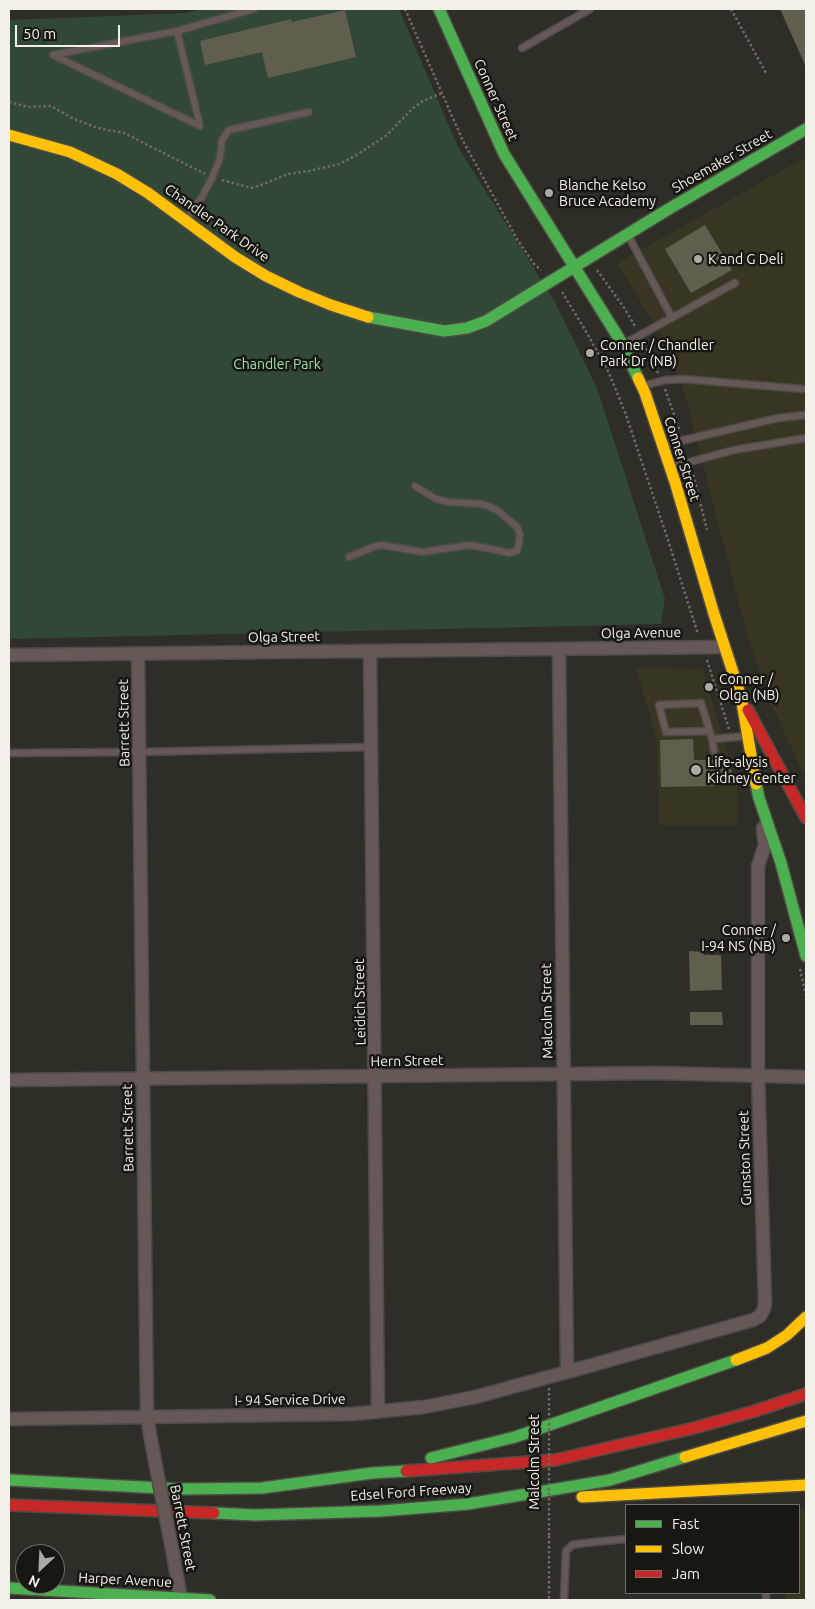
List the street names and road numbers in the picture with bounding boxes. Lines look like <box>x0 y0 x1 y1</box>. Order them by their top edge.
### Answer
street label: Conner Street <box>470 56 522 144</box>
street label: Shoemaker Street <box>669 126 775 196</box>
street label: Chandler Park Drive <box>161 181 273 265</box>
street label: Conner Street <box>660 415 704 503</box>
street label: Olga Avenue <box>601 624 681 642</box>
street label: Olga Street <box>248 628 320 646</box>
street label: Barrett Street <box>115 679 133 767</box>
street label: Leidich Street <box>351 959 369 1045</box>
street label: Malcolm Street <box>538 963 556 1059</box>
street label: Hern Street <box>370 1052 444 1070</box>
street label: Barrett Street <box>119 1084 137 1172</box>
street label: Gunston Street <box>735 1110 755 1206</box>
street label: I- 94 Service Drive <box>234 1391 346 1409</box>
street label: Malcolm Street <box>526 1414 542 1510</box>
street label: Edsel Ford Freeway <box>350 1479 472 1505</box>
street label: Barrett Street <box>166 1483 200 1573</box>
street label: Harper Avenue <box>78 1569 172 1591</box>

